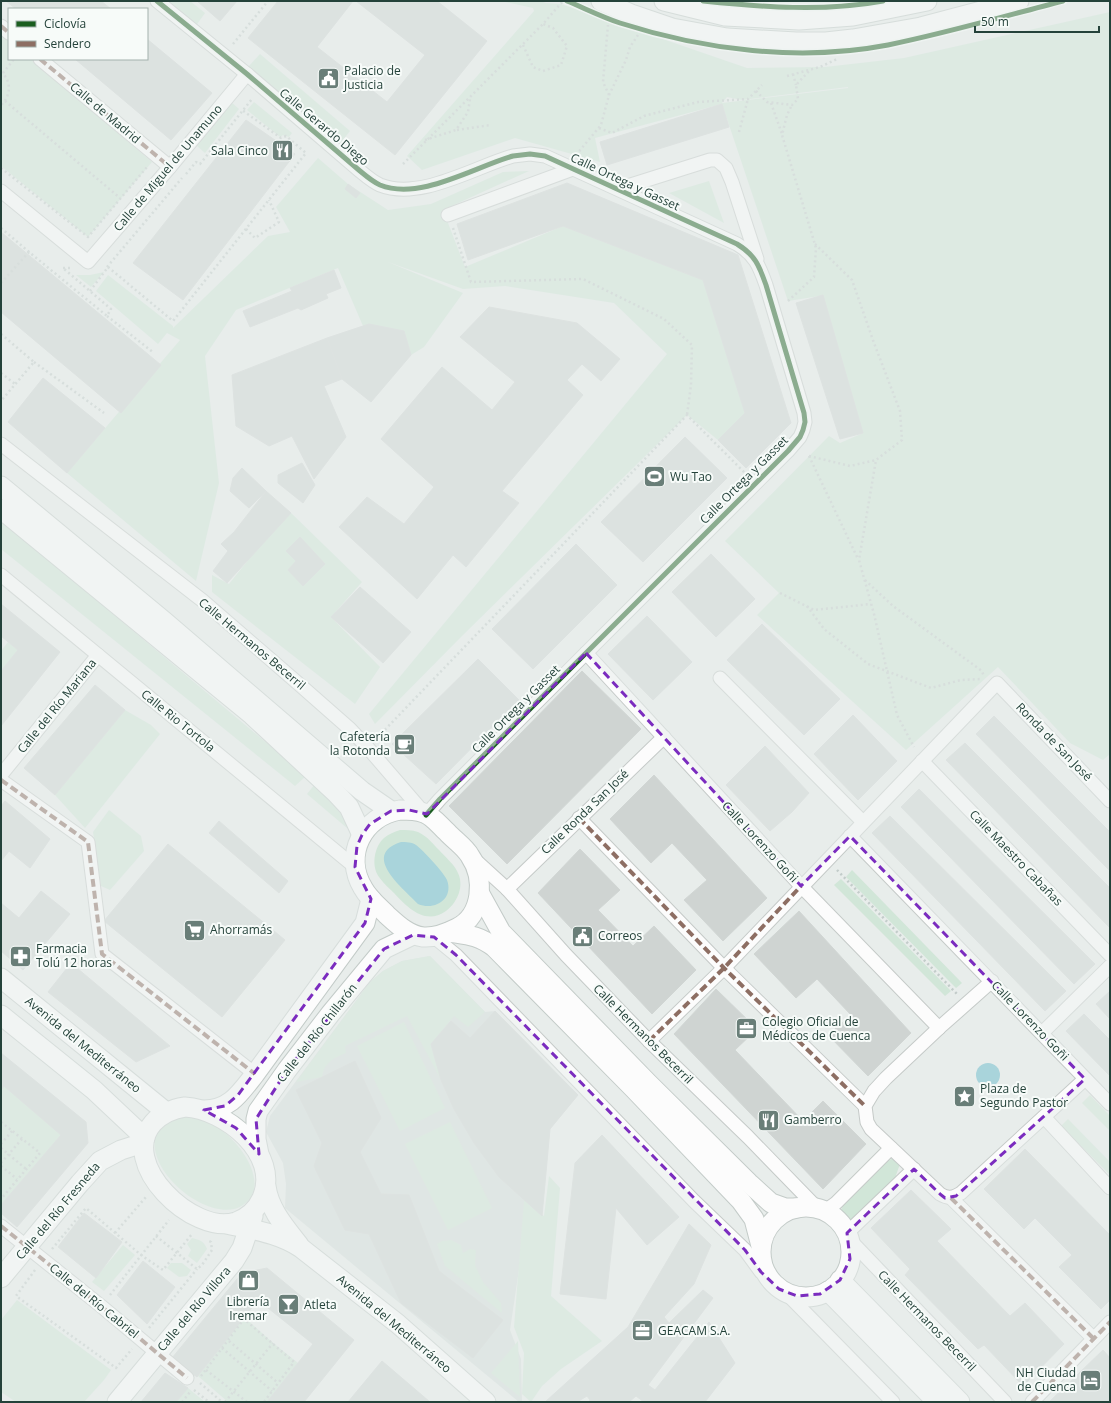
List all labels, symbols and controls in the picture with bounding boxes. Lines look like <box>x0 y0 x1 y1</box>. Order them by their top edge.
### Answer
legend <box>8 8 148 60</box>
scale bar <box>975 8 1099 34</box>
text: 50 m <box>981 13 1009 30</box>
text: Ciclovía <box>44 15 86 32</box>
text: Sendero <box>44 35 91 52</box>
place label: Palacio de Justicia <box>343 62 401 93</box>
public building icon: Palacio de Justicia <box>315 65 341 91</box>
street label: Calle de Madrid <box>66 78 144 147</box>
street label: Calle Gerardo Diego <box>276 84 373 169</box>
street label: Calle de Miguel de Unamuno <box>109 101 226 235</box>
restaurant icon: Sala Cinco <box>270 138 296 164</box>
place label: Sala Cinco <box>211 142 268 159</box>
street label: Calle Ortega y Gasset <box>568 149 683 214</box>
street label: Calle Ortega y Gasset <box>696 432 792 528</box>
sports icon: Wu Tao <box>642 464 668 490</box>
place label: Wu Tao <box>670 468 712 485</box>
street label: Calle Hermanos Becerril <box>195 594 309 693</box>
street label: Calle del Río Mariana <box>13 655 100 757</box>
street label: Calle Ortega y Gasset <box>468 661 564 757</box>
street label: Calle Rio Tortola <box>138 685 219 756</box>
street label: Ronda de San José <box>1012 699 1096 785</box>
place label: Cafetería la Rotonda <box>330 728 390 759</box>
cafe icon: Cafetería la Rotonda <box>392 731 418 757</box>
street label: Calle Ronda San José <box>537 765 632 858</box>
street label: Calle Lorenzo Goñi <box>718 797 802 886</box>
street label: Calle Maestro Cabañas <box>966 806 1067 910</box>
supermarket icon: Ahorramás <box>182 917 208 943</box>
place label: Ahorramás <box>210 921 272 938</box>
public building icon: Correos <box>570 923 596 949</box>
place label: Correos <box>598 927 643 944</box>
place label: Farmacia Tolú 12 horas <box>36 940 112 971</box>
pharmacy icon: Farmacia Tolú 12 horas <box>7 943 33 969</box>
street label: Calle Lorenzo Goñi <box>988 977 1073 1064</box>
street label: Calle del Río Chillarón <box>273 980 361 1086</box>
street label: Calle Hermanos Becerril <box>590 980 697 1087</box>
street label: Avenida del Mediterráneo <box>22 992 145 1097</box>
place label: Colegio Oficial de Médicos de Cuenca <box>762 1013 870 1044</box>
office icon: Colegio Oficial de Médicos de Cuenca <box>733 1016 759 1042</box>
place label: Plaza de Segundo Pastor <box>980 1080 1068 1111</box>
place icon: Plaza de Segundo Pastor <box>952 1083 978 1109</box>
restaurant icon: Gamberro <box>755 1107 781 1133</box>
place label: Gamberro <box>784 1111 842 1128</box>
street label: Calle del Río Fresneda <box>12 1158 104 1263</box>
street label: Calle del Río Cabriel <box>46 1259 143 1342</box>
street label: Calle del Río Villora <box>153 1263 234 1355</box>
street label: Calle Hermanos Becerril <box>874 1266 980 1375</box>
shop icon: Librería Iremar <box>235 1268 261 1294</box>
street label: Avenida del Mediterráneo <box>333 1271 455 1377</box>
bar icon: Atleta <box>275 1292 301 1318</box>
place label: Librería Iremar <box>227 1293 269 1324</box>
place label: Atleta <box>304 1296 337 1313</box>
office icon: GEACAM S.A. <box>629 1318 655 1344</box>
place label: GEACAM S.A. <box>658 1322 731 1339</box>
place label: NH Ciudad de Cuenca <box>1016 1364 1076 1395</box>
hotel icon: NH Ciudad de Cuenca <box>1078 1367 1104 1393</box>

